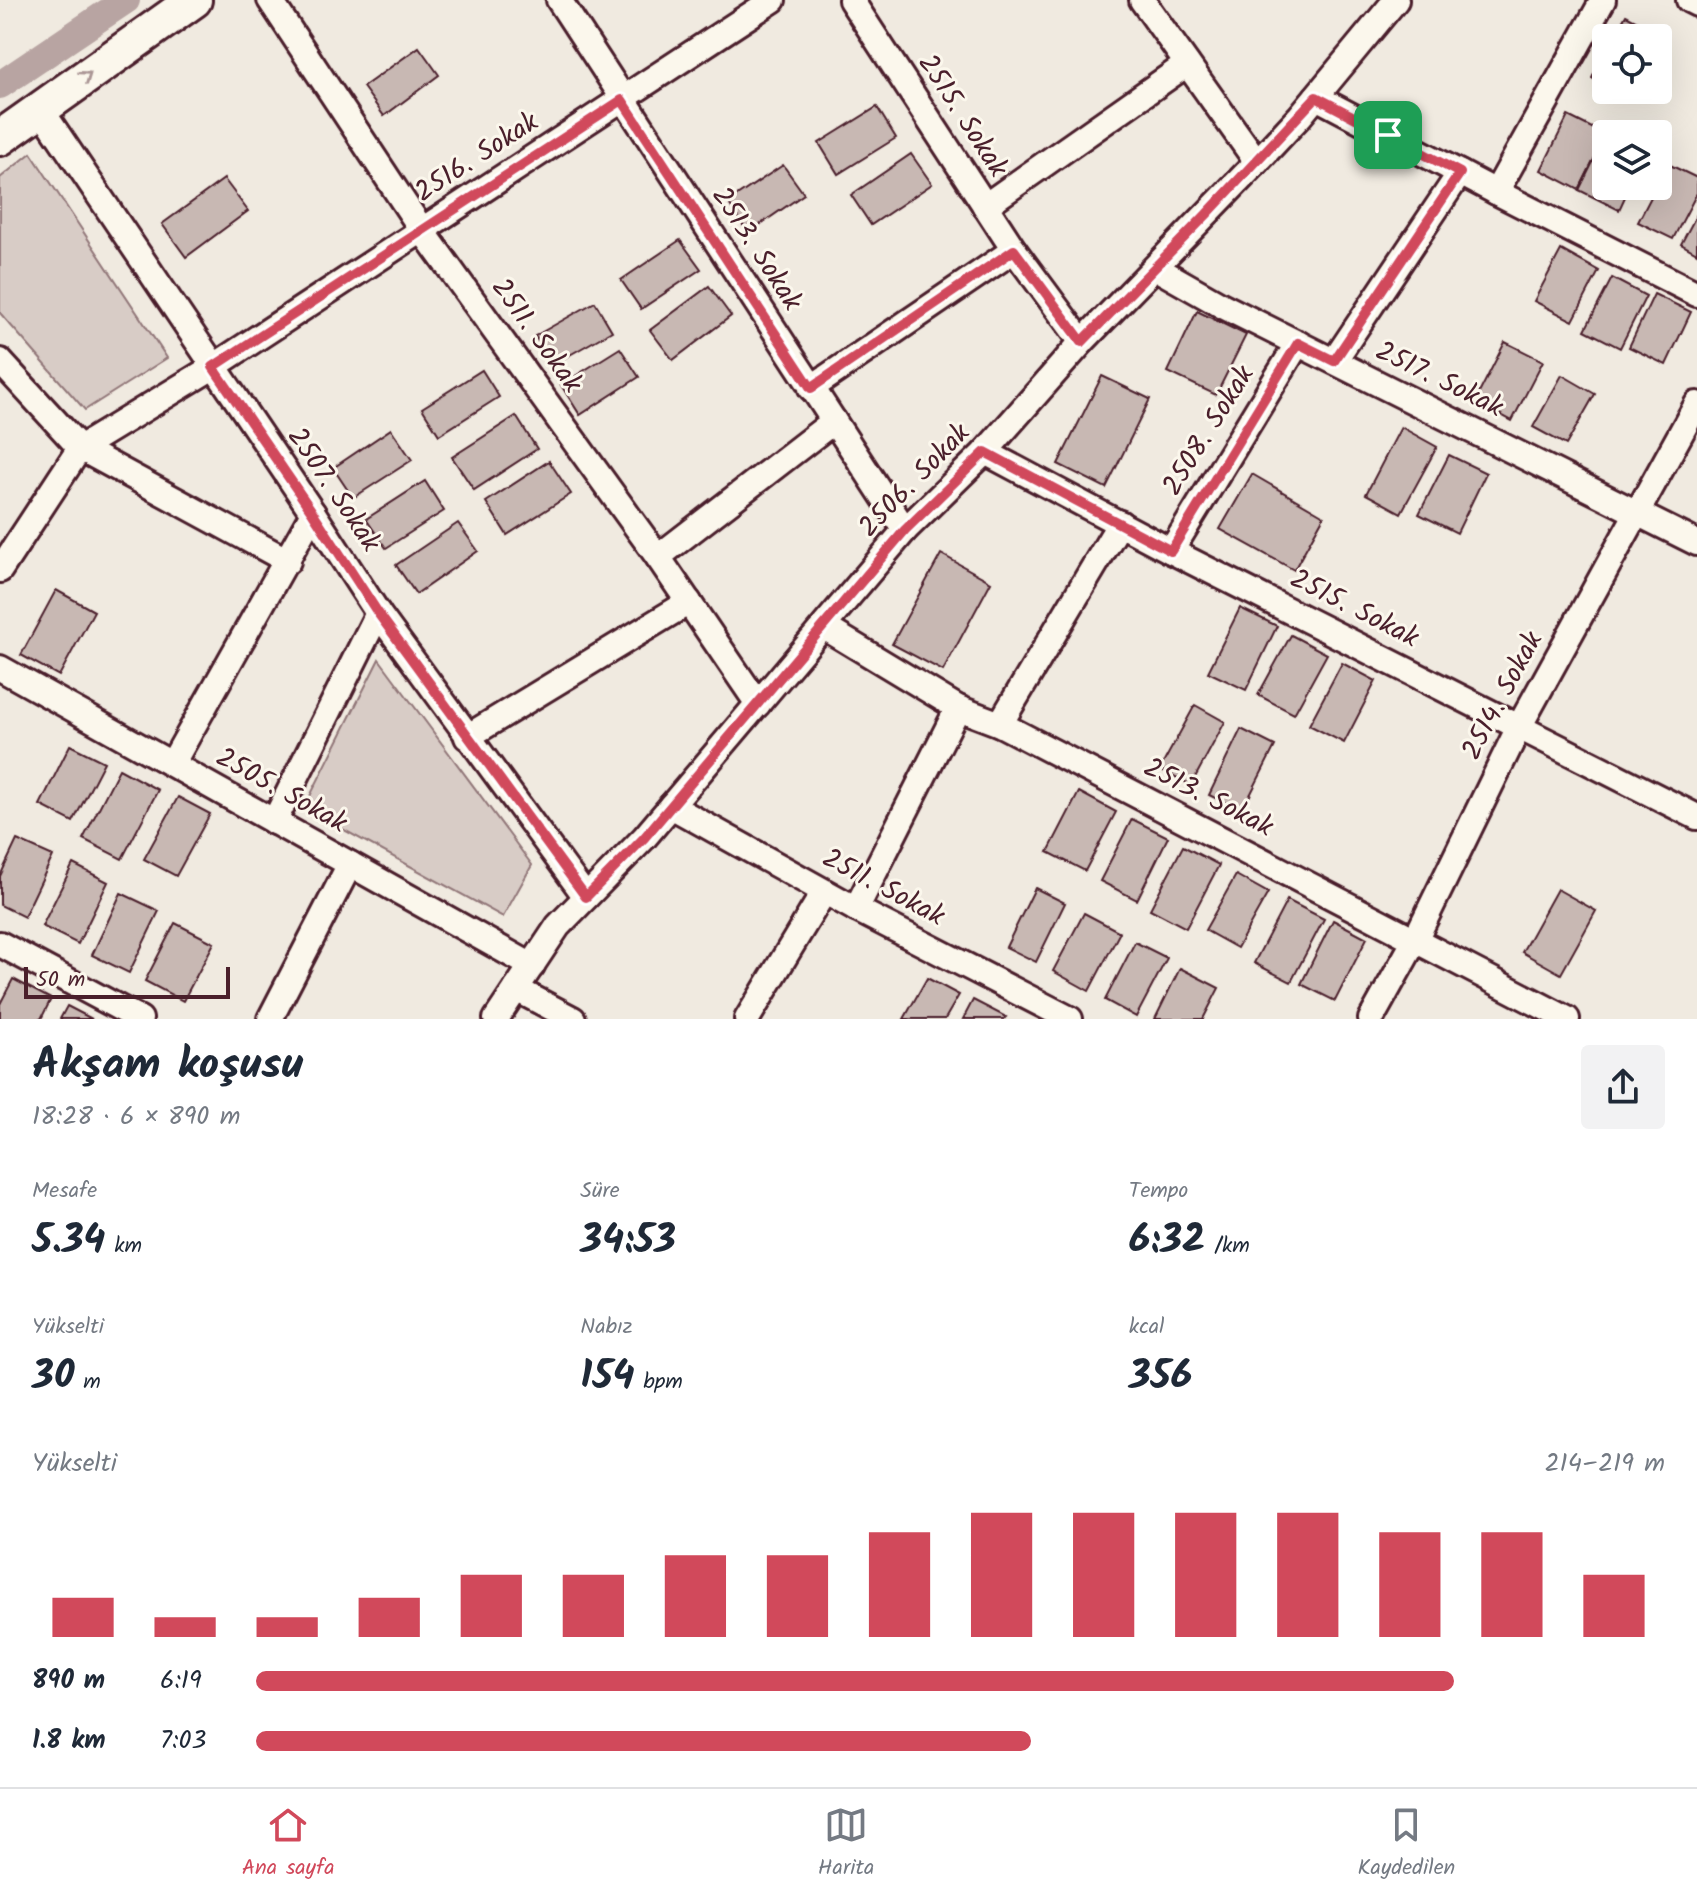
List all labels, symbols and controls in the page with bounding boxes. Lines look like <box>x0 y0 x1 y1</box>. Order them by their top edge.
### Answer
map controls <box>1592 24 1672 200</box>
button: locate <box>1592 24 1672 104</box>
street label: 2515. Sokak <box>905 45 1019 188</box>
one-way arrow <box>78 71 92 86</box>
street label: 2516. Sokak <box>406 100 549 215</box>
pin <box>1354 101 1422 169</box>
icon: arrive <box>1366 113 1410 157</box>
button: layers <box>1592 120 1672 200</box>
street label: 2513. Sokak <box>699 178 814 321</box>
street label: 2511. Sokak <box>479 269 594 404</box>
street label: 2517. Sokak <box>1367 330 1512 431</box>
street label: 2508. Sokak <box>1151 356 1267 505</box>
street label: 2506. Sokak <box>848 412 982 549</box>
street label: 2507. Sokak <box>274 418 392 563</box>
street label: 2515. Sokak <box>1281 557 1427 661</box>
street label: 2514. Sokak <box>1450 623 1556 769</box>
street label: 2505. Sokak <box>207 736 356 846</box>
street label: 2513. Sokak <box>1135 746 1282 850</box>
street label: 2511. Sokak <box>813 837 953 940</box>
scale bar <box>24 963 230 999</box>
text: 50 m <box>36 963 85 998</box>
text: Akşam koşusu <box>32 1031 303 1101</box>
button: share <box>1581 1045 1665 1129</box>
text: 18:28 · 6 × 890 m <box>32 1096 240 1138</box>
text: Mesafe <box>32 1174 97 1209</box>
text: Süre <box>580 1174 620 1209</box>
text: Tempo <box>1129 1174 1188 1209</box>
text: 5.34 <box>32 1209 105 1273</box>
text: 34:53 <box>580 1209 676 1273</box>
text: 6:32 <box>1129 1209 1205 1273</box>
text: km <box>105 1229 142 1264</box>
text: /km <box>1205 1229 1250 1264</box>
text: Yükselti <box>32 1310 104 1345</box>
text: Nabız <box>580 1310 633 1345</box>
text: kcal <box>1129 1310 1164 1345</box>
text: 30 <box>32 1345 74 1409</box>
text: 154 <box>580 1345 634 1409</box>
text: 356 <box>1129 1345 1192 1409</box>
text: m <box>74 1365 101 1400</box>
text: bpm <box>634 1365 683 1400</box>
text: Yükselti <box>32 1443 117 1485</box>
text: 214–219 m <box>1544 1443 1665 1485</box>
text: 890 m <box>32 1660 105 1702</box>
text: 6:19 <box>160 1660 202 1702</box>
text: 1.8 km <box>32 1720 105 1762</box>
text: 7:03 <box>160 1720 206 1762</box>
tab: Ana sayfa <box>242 1803 335 1886</box>
tab: Harita <box>818 1803 874 1886</box>
tab: Kaydedilen <box>1358 1803 1455 1886</box>

